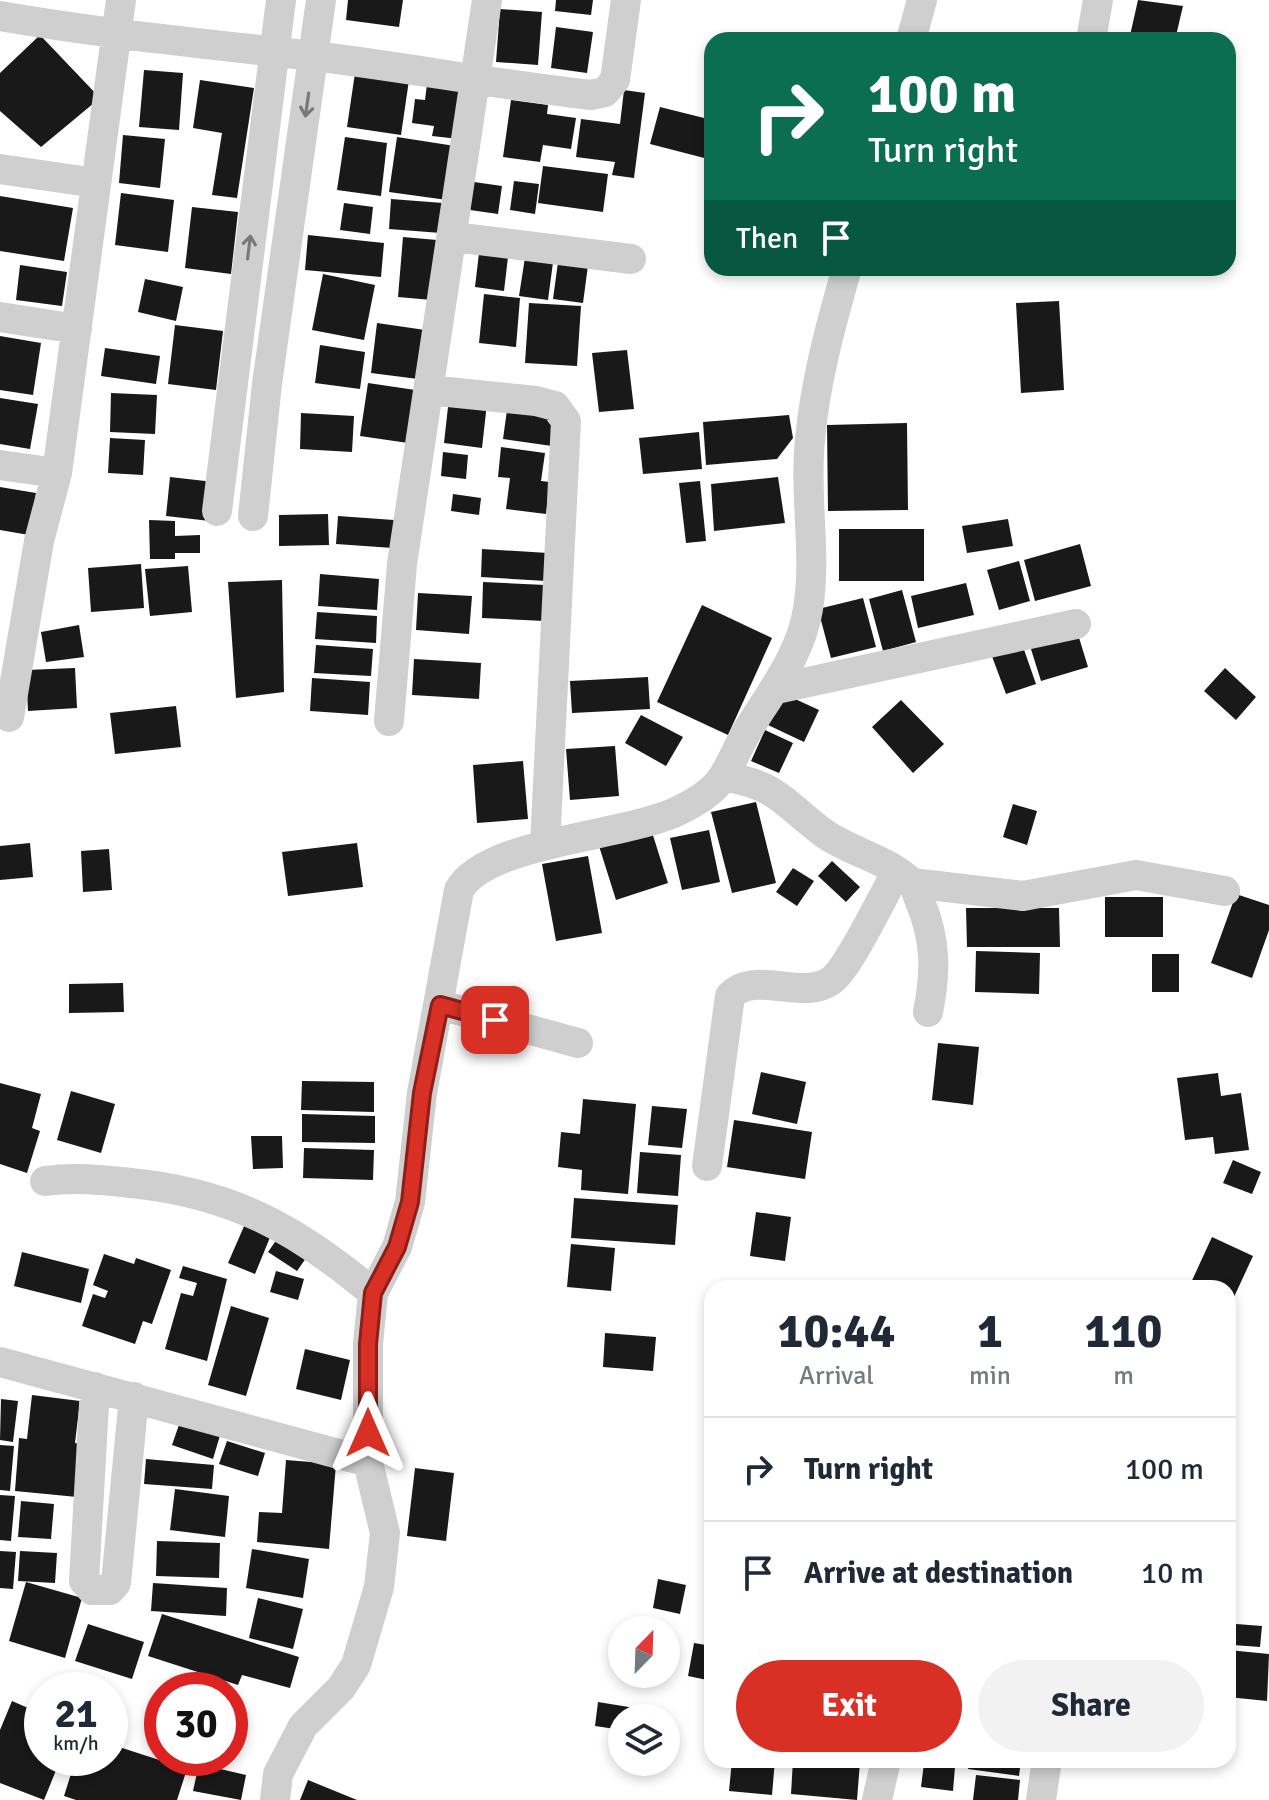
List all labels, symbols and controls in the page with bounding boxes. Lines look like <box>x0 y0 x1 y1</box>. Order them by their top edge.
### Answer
text: 100 m <box>868 59 1016 128</box>
icon: right <box>736 64 840 168</box>
one-way arrow <box>299 92 314 117</box>
text: Turn right <box>868 128 1018 173</box>
icon: arrive <box>814 216 858 260</box>
text: Then <box>736 220 798 257</box>
one-way arrow <box>241 234 256 260</box>
pin <box>461 986 529 1054</box>
icon: arrive <box>473 998 517 1042</box>
text: 10:44 <box>778 1302 895 1361</box>
text: 1 <box>977 1302 1003 1361</box>
text: 110 <box>1085 1302 1162 1361</box>
text: Arrival <box>799 1360 874 1392</box>
text: min <box>969 1360 1011 1392</box>
text: m <box>1113 1360 1134 1392</box>
position arrow <box>326 1391 410 1475</box>
icon: right <box>736 1447 780 1491</box>
text: Turn right <box>804 1451 933 1488</box>
text: 100 m <box>1125 1451 1204 1488</box>
icon: arrive <box>736 1551 780 1595</box>
text: Arrive at destination <box>804 1555 1073 1592</box>
text: 10 m <box>1141 1555 1204 1592</box>
north arrow <box>608 1616 680 1688</box>
map controls <box>608 1616 680 1776</box>
button: Exit <box>736 1660 962 1752</box>
button: Share <box>978 1660 1204 1752</box>
speed limit sign: 30 <box>144 1672 248 1776</box>
text: 21 <box>54 1689 98 1739</box>
button: layers <box>608 1704 680 1776</box>
text: km/h <box>53 1731 99 1756</box>

